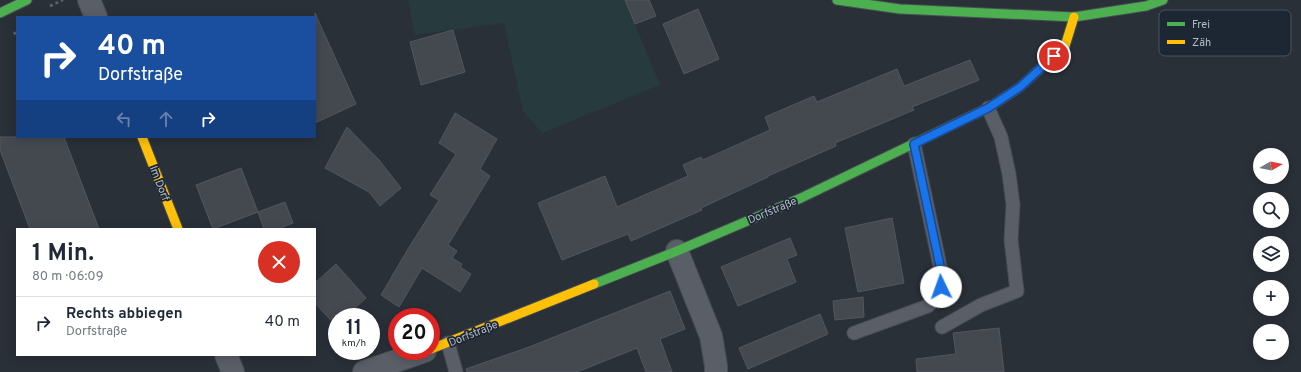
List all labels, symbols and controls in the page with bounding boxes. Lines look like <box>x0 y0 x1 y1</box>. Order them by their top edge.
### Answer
legend <box>1159 10 1291 56</box>
text: Frei <box>1192 18 1210 32</box>
text: 40 m <box>98 29 166 65</box>
icon: right <box>32 32 84 84</box>
text: Zäh <box>1192 36 1211 50</box>
pin <box>1037 39 1071 73</box>
icon: arrive <box>1043 45 1065 67</box>
text: Dorfstraße <box>98 64 183 87</box>
icon: left <box>113 108 135 130</box>
icon: ahead <box>155 108 177 130</box>
icon: right <box>197 108 219 130</box>
north arrow <box>1253 148 1289 184</box>
map controls <box>1253 148 1289 360</box>
street label: Im Dorf <box>146 164 172 203</box>
button: search <box>1253 192 1289 228</box>
street label: Dorfstraße <box>746 194 799 227</box>
button: layers <box>1253 236 1289 272</box>
text: 1 Min. <box>32 239 94 269</box>
button: close <box>258 241 300 283</box>
position arrow <box>920 266 962 308</box>
text: 80 m · 06:09 <box>32 269 103 285</box>
button: + <box>1253 280 1289 316</box>
text: Rechts abbiegen <box>66 305 183 324</box>
speed limit sign: 20 <box>388 308 440 360</box>
icon: right <box>32 312 54 334</box>
text: 40 m <box>265 313 300 332</box>
text: 11 <box>346 316 362 342</box>
street label: Dorfstraße <box>447 318 500 350</box>
text: Dorfstraße <box>66 324 127 340</box>
button: − <box>1253 324 1289 360</box>
text: km/h <box>342 337 366 350</box>

